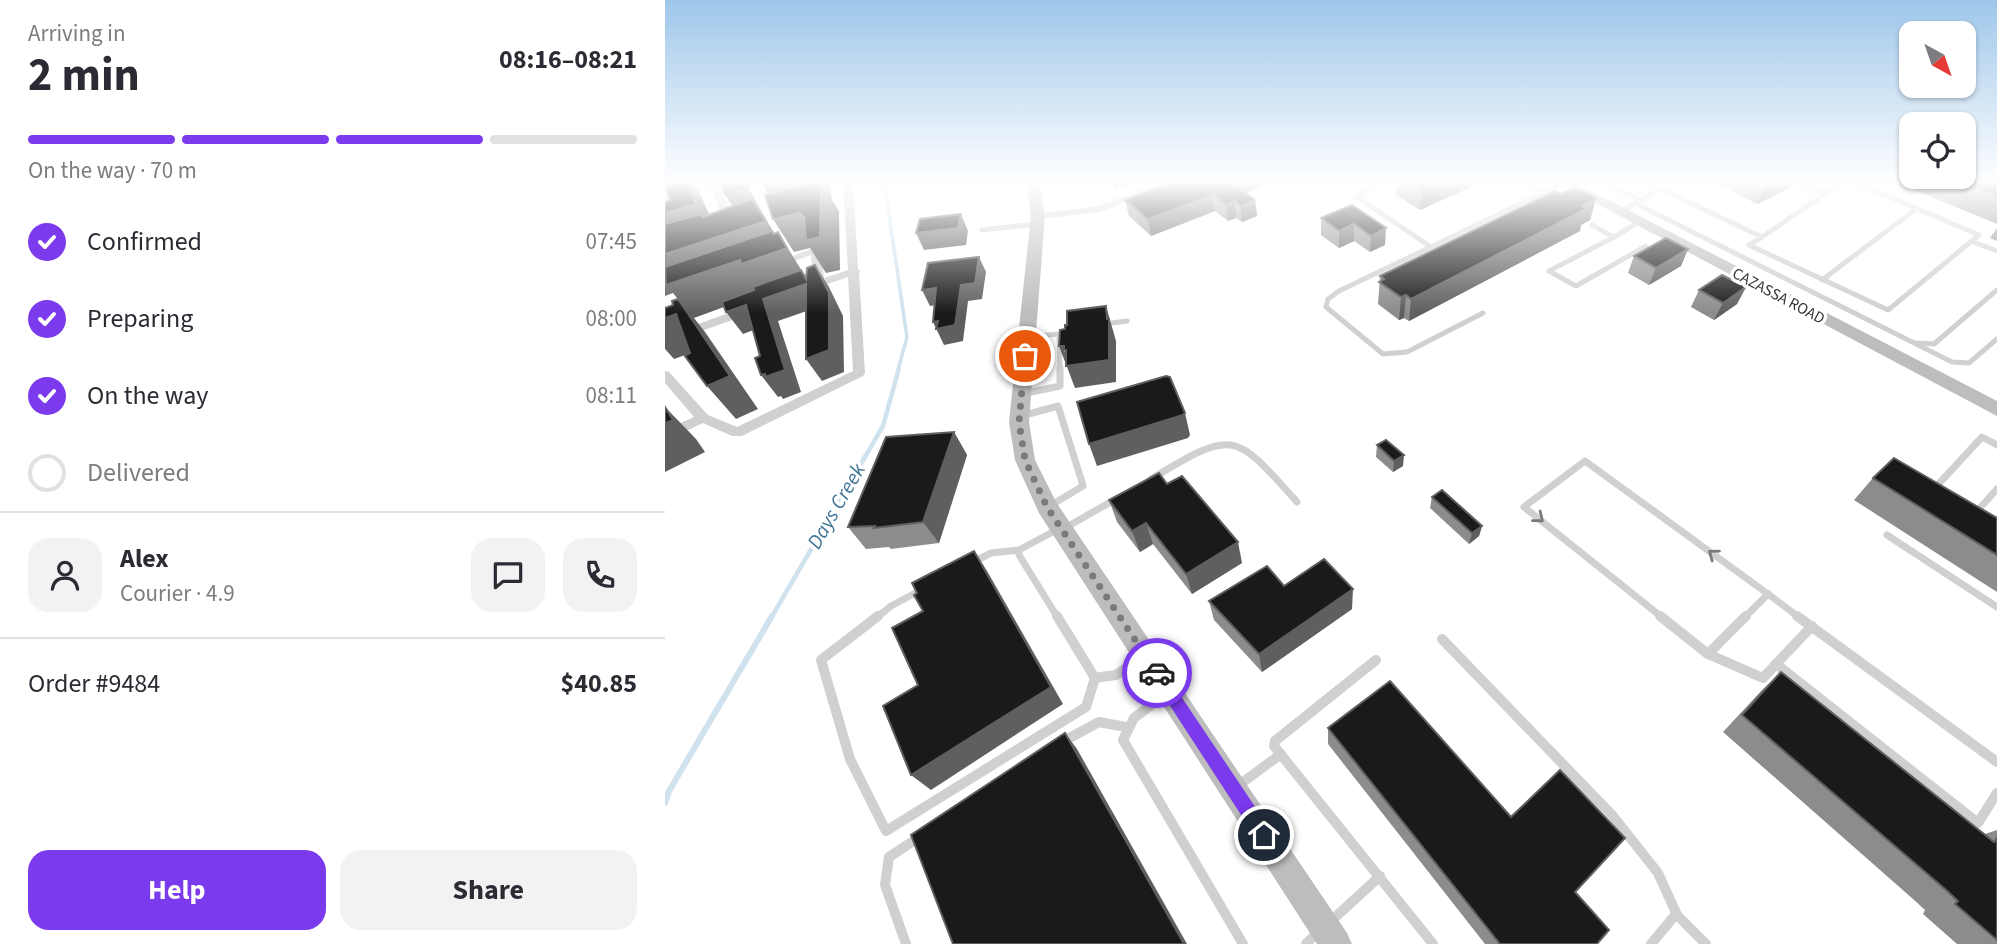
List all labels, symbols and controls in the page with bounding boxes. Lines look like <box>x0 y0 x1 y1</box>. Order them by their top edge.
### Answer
text: Arriving in <box>28 17 126 50</box>
north arrow <box>1899 21 1976 98</box>
map controls <box>1899 21 1976 189</box>
text: 08:16–08:21 <box>499 41 637 78</box>
text: 2 min <box>28 43 140 108</box>
button: locate <box>1899 112 1976 189</box>
text: On the way · 70 m <box>28 154 197 187</box>
icon: check <box>28 223 66 261</box>
text: Confirmed <box>87 223 202 260</box>
text: 07:45 <box>586 225 637 258</box>
street label: CAZASSA ROAD <box>1728 262 1829 330</box>
icon: check <box>28 300 66 338</box>
text: Preparing <box>87 300 193 337</box>
text: 08:00 <box>586 302 637 335</box>
pin <box>995 326 1055 386</box>
icon: bag <box>1006 337 1044 375</box>
icon: check <box>28 377 66 415</box>
text: On the way <box>87 377 208 414</box>
text: 08:11 <box>586 379 637 412</box>
text: Delivered <box>87 454 190 491</box>
water label: Days Creek <box>799 457 873 554</box>
one-way arrow <box>1530 510 1543 522</box>
button: person <box>28 538 102 612</box>
button: chat <box>471 538 545 612</box>
button: phone <box>563 538 637 612</box>
text: Alex <box>120 540 169 577</box>
one-way arrow <box>1708 550 1720 562</box>
text: Courier · 4.9 <box>120 577 235 610</box>
courier <box>1122 638 1192 708</box>
icon: car <box>1138 654 1176 692</box>
text: Order #9484 <box>28 665 160 702</box>
text: $40.85 <box>561 665 637 702</box>
pin <box>1234 805 1294 865</box>
icon: home <box>1245 816 1283 854</box>
button: Help <box>28 850 326 930</box>
button: Share <box>340 850 637 930</box>

